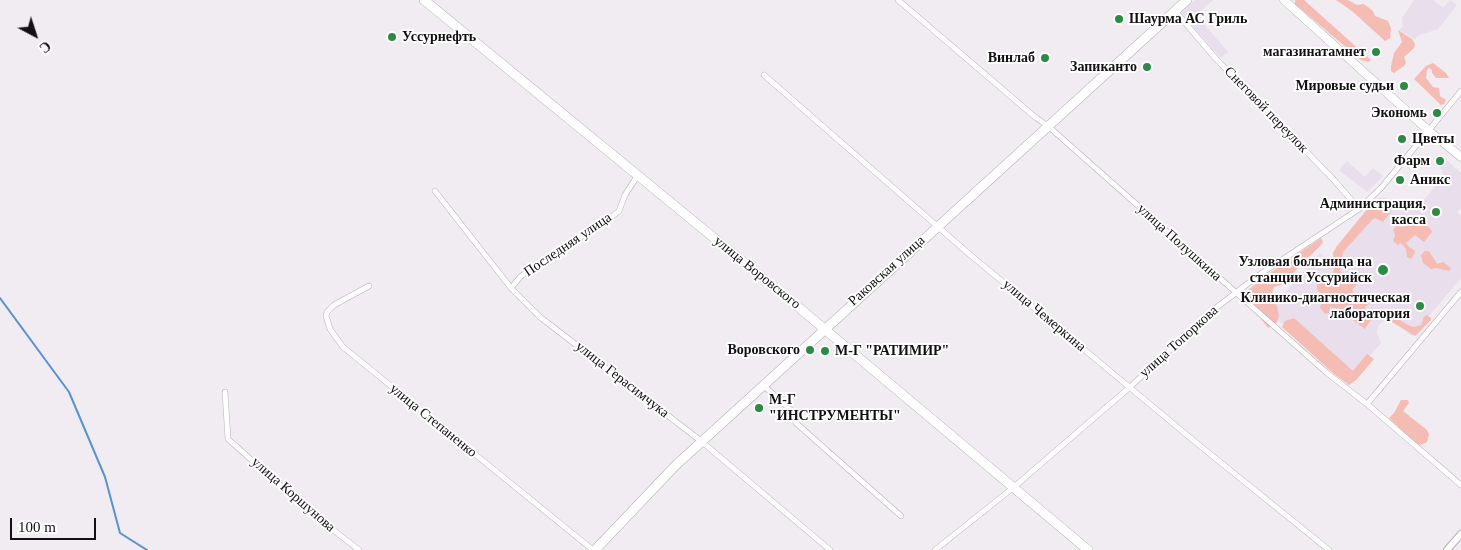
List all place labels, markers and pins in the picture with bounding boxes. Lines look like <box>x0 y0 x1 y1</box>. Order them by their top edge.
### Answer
place label: Шаурма АС Гриль <box>1129 11 1247 27</box>
marker: Шаурма АС Гриль <box>1113 13 1125 25</box>
place label: Уссурнефть <box>402 29 476 45</box>
marker: Уссурнефть <box>386 31 398 43</box>
place label: магазинатамнет <box>1263 44 1366 60</box>
marker: магазинатамнет <box>1370 46 1382 58</box>
place label: Винлаб <box>988 50 1035 66</box>
marker: Винлаб <box>1039 52 1051 64</box>
place label: Запиканто <box>1070 59 1137 75</box>
marker: Запиканто <box>1141 61 1153 73</box>
place label: Мировые судьи <box>1295 78 1394 94</box>
marker: Мировые судьи <box>1398 80 1410 92</box>
place label: Экономь <box>1371 105 1427 121</box>
marker: Экономь <box>1431 107 1443 119</box>
place label: Цветы <box>1412 131 1454 147</box>
marker: Цветы <box>1396 133 1408 145</box>
place label: Фарм <box>1394 153 1430 169</box>
marker: Фарм <box>1434 155 1446 167</box>
place label: Аникс <box>1410 172 1450 188</box>
marker: Аникс <box>1394 174 1406 186</box>
place label: Администрация, касса <box>1320 196 1426 228</box>
marker: Администрация, касса <box>1430 206 1442 218</box>
place label: Узловая больница на станции Уссурийск <box>1238 254 1372 286</box>
marker: Узловая больница на станции Уссурийск <box>1376 263 1390 277</box>
place label: Клинико-диагностическая лаборатория <box>1241 290 1410 322</box>
marker: Клинико-диагностическая лаборатория <box>1414 300 1426 312</box>
place label: Воровского <box>727 342 800 358</box>
place label: М-Г "РАТИМИР" <box>835 343 949 359</box>
marker: Воровского <box>804 344 816 356</box>
marker: М-Г "РАТИМИР" <box>819 345 831 357</box>
place label: М-Г "ИНСТРУМЕНТЫ" <box>769 392 901 424</box>
marker: М-Г "ИНСТРУМЕНТЫ" <box>753 402 765 414</box>

